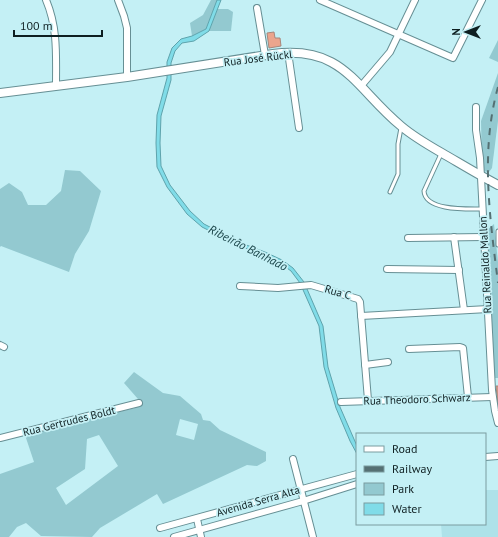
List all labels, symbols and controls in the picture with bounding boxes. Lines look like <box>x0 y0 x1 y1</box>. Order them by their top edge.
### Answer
scale bar <box>14 12 102 38</box>
north arrow <box>446 12 486 52</box>
text: 100 m <box>20 18 53 33</box>
text: N <box>449 28 463 36</box>
street label: Rua José Rückl <box>223 47 294 69</box>
street label: Rua Reinaldo Mallon <box>475 216 495 314</box>
water label: Ribeirão Banhado <box>206 221 290 274</box>
street label: Rua C <box>323 282 353 302</box>
street label: Rua Theodoro Schwarz <box>363 390 471 408</box>
street label: Rua Gertrudes Boldt <box>21 403 117 439</box>
legend <box>356 433 486 525</box>
text: Road <box>392 441 417 456</box>
text: Railway <box>392 461 432 476</box>
text: Park <box>392 481 414 496</box>
street label: Avenida Serra Alta <box>215 482 301 520</box>
text: Water <box>392 501 422 516</box>

